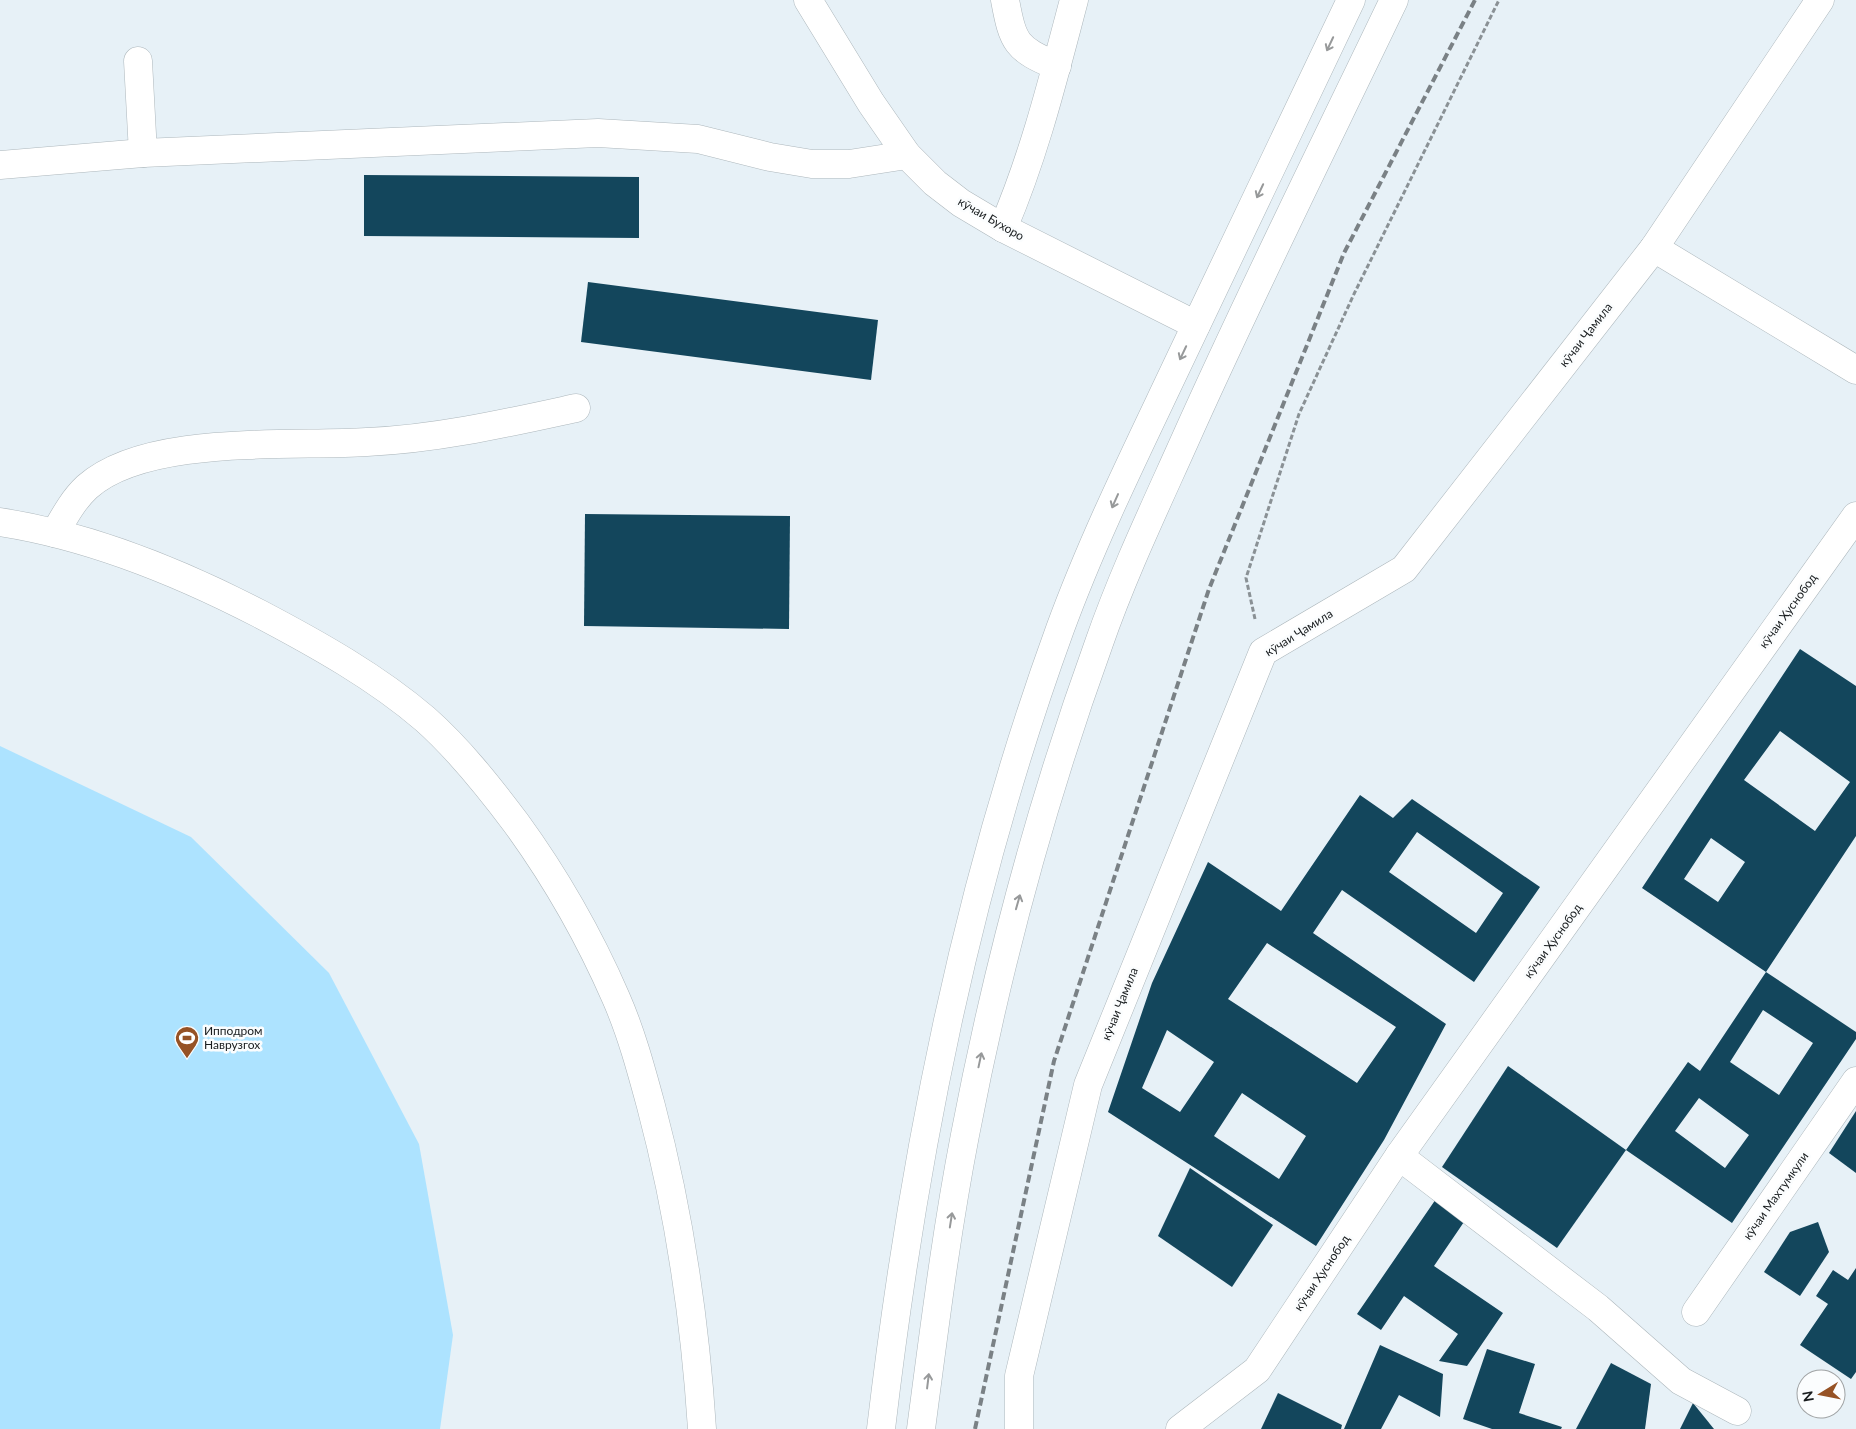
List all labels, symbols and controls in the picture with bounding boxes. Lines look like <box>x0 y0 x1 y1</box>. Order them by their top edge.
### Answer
one-way arrow <box>1325 36 1334 51</box>
one-way arrow <box>1255 183 1264 198</box>
street label: кӯчаи Бухоро <box>956 194 1027 244</box>
street label: кӯчаи Ҷамила <box>1556 300 1615 370</box>
one-way arrow <box>1177 345 1187 360</box>
one-way arrow <box>1109 493 1119 508</box>
street label: кӯчаи Ҳуснобод <box>1756 570 1820 651</box>
street label: кӯчаи Ҷамила <box>1262 606 1335 659</box>
one-way arrow <box>1014 894 1023 910</box>
street label: кӯчаи Ҳуснобод <box>1521 900 1585 981</box>
street label: кӯчаи Ҷамила <box>1098 965 1141 1042</box>
place label: Ипподром Наврузгох <box>204 1023 263 1052</box>
sports icon: Ипподром Наврузгох <box>174 1025 200 1059</box>
one-way arrow <box>976 1053 986 1069</box>
street label: кӯчаи Махтумкули <box>1740 1149 1812 1243</box>
one-way arrow <box>946 1212 956 1228</box>
street label: кӯчаи Ҳуснобод <box>1291 1231 1353 1314</box>
north arrow <box>1796 1369 1846 1419</box>
one-way arrow <box>923 1373 933 1389</box>
text: N <box>1798 1390 1817 1403</box>

